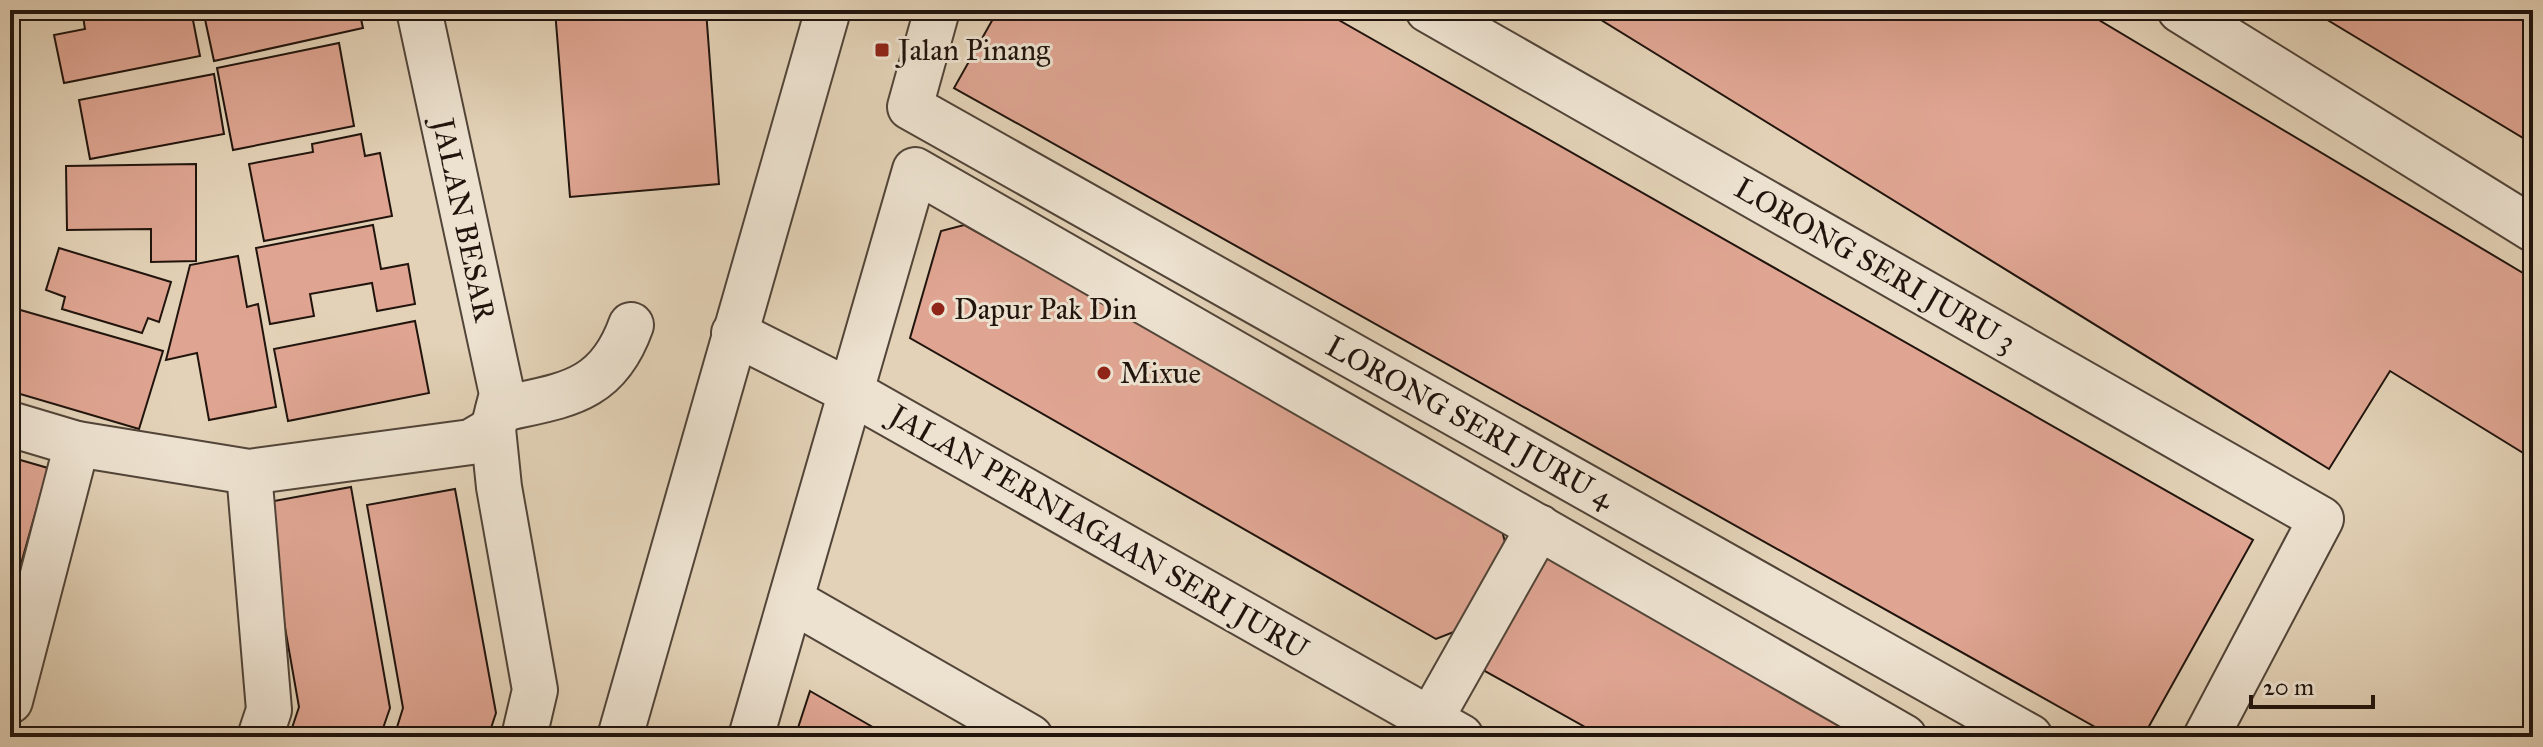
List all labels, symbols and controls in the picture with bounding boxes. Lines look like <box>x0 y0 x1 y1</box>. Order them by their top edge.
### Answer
place label: Jalan Pinang <box>895 32 1051 68</box>
marker: Jalan Pinang <box>873 41 891 59</box>
street label: JALAN BESAR <box>424 112 503 326</box>
street label: LORONG SERI JURU 3 <box>1728 170 2022 360</box>
place label: Dapur Pak Din <box>954 291 1137 327</box>
marker: Dapur Pak Din <box>929 300 947 318</box>
street label: LORONG SERI JURU 4 <box>1320 328 1621 517</box>
place label: Mixue <box>1120 355 1201 391</box>
marker: Mixue <box>1095 364 1113 382</box>
street label: JALAN PERNIAGAAN SERI JURU <box>881 395 1315 667</box>
scale bar <box>2251 659 2373 709</box>
text: 20 m <box>2263 672 2314 702</box>

